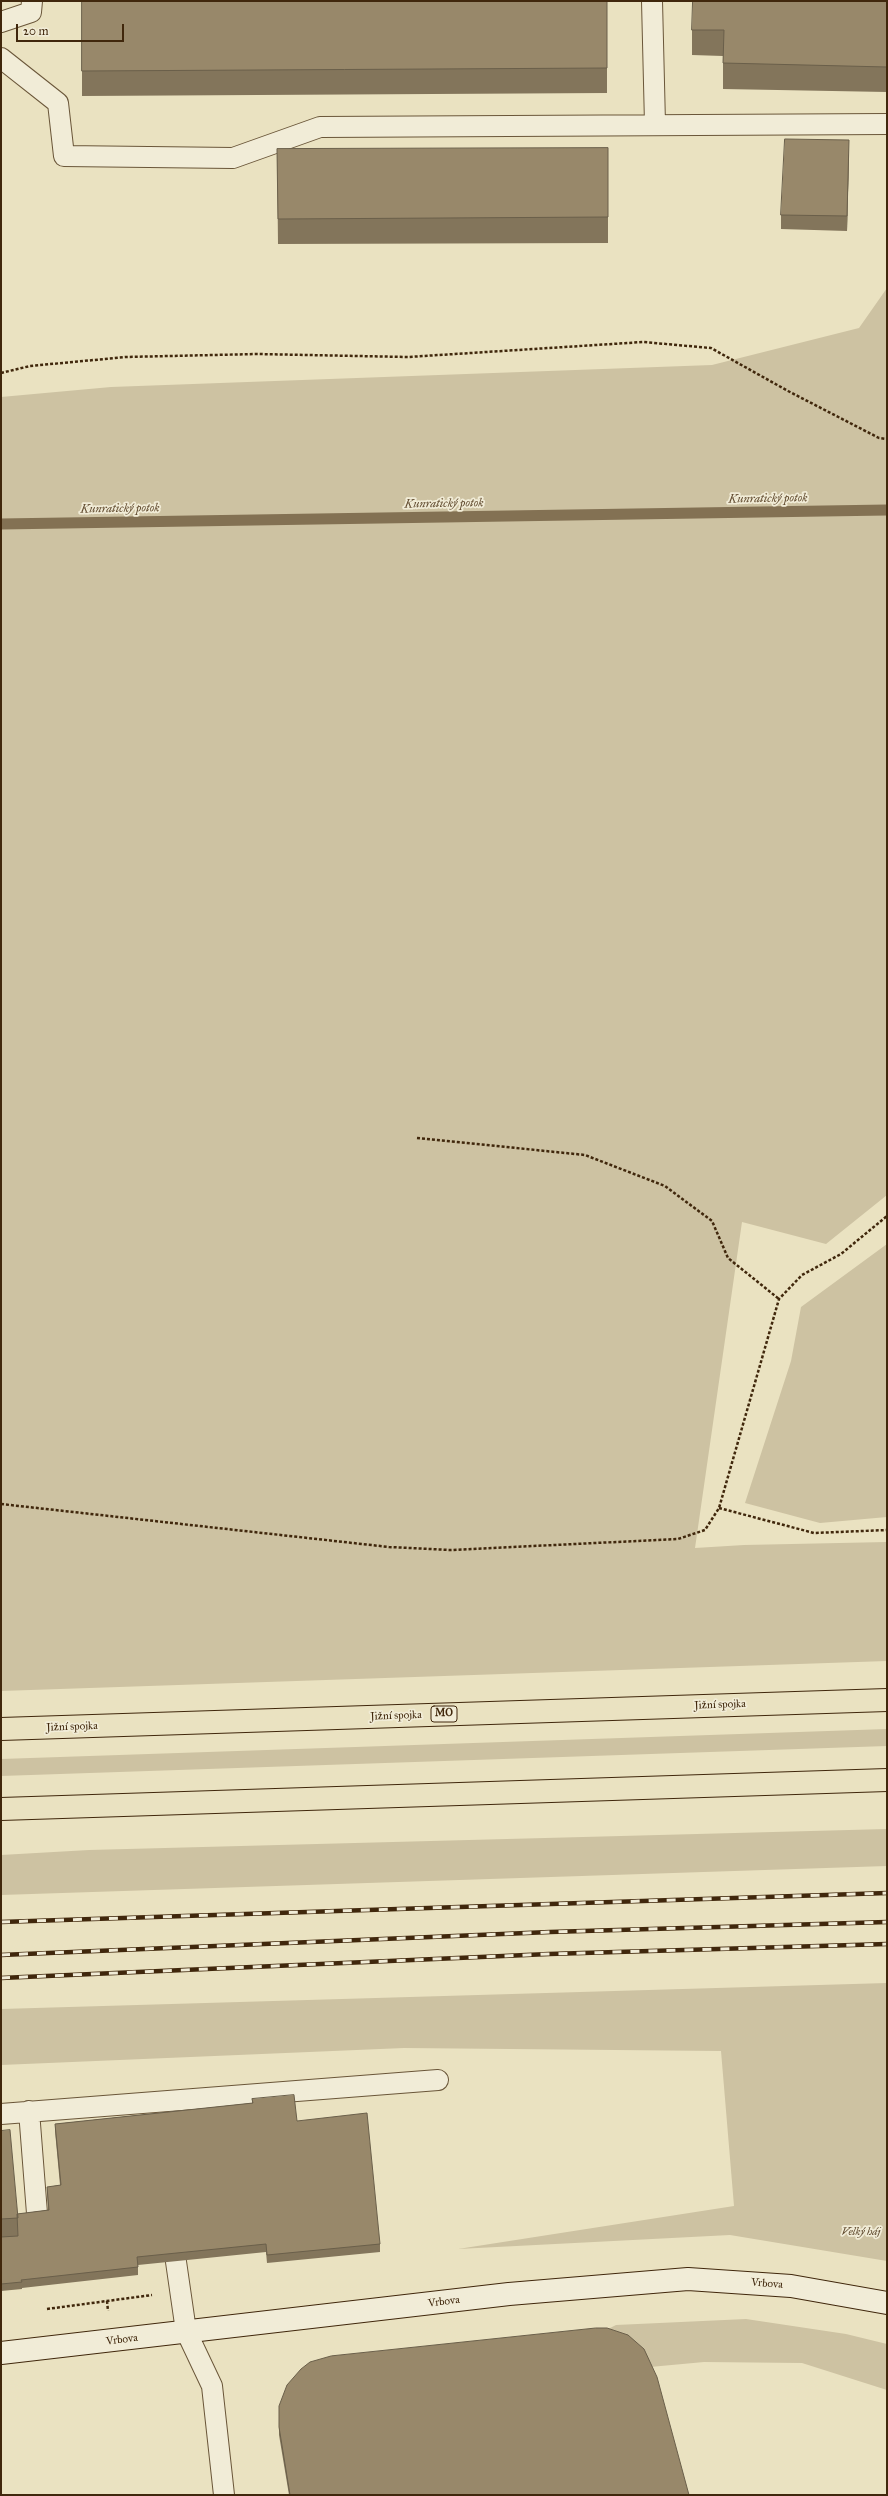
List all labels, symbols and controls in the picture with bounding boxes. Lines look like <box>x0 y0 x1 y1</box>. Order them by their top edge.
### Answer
scale bar <box>18 16 126 42</box>
text: 20 m <box>23 24 49 38</box>
water label: Kunratický potok <box>728 491 808 507</box>
water label: Kunratický potok <box>404 496 484 512</box>
water label: Kunratický potok <box>80 501 160 517</box>
street label: Jižní spojka <box>694 1698 746 1712</box>
road number: MO <box>431 1706 457 1722</box>
street label: Jižní spojka <box>370 1709 422 1723</box>
street label: Jižní spojka <box>46 1720 98 1734</box>
park label: Velký háj <box>842 2225 880 2239</box>
street label: Vrbova <box>751 2276 783 2292</box>
street label: Vrbova <box>427 2294 461 2310</box>
street label: Vrbova <box>105 2332 139 2348</box>

